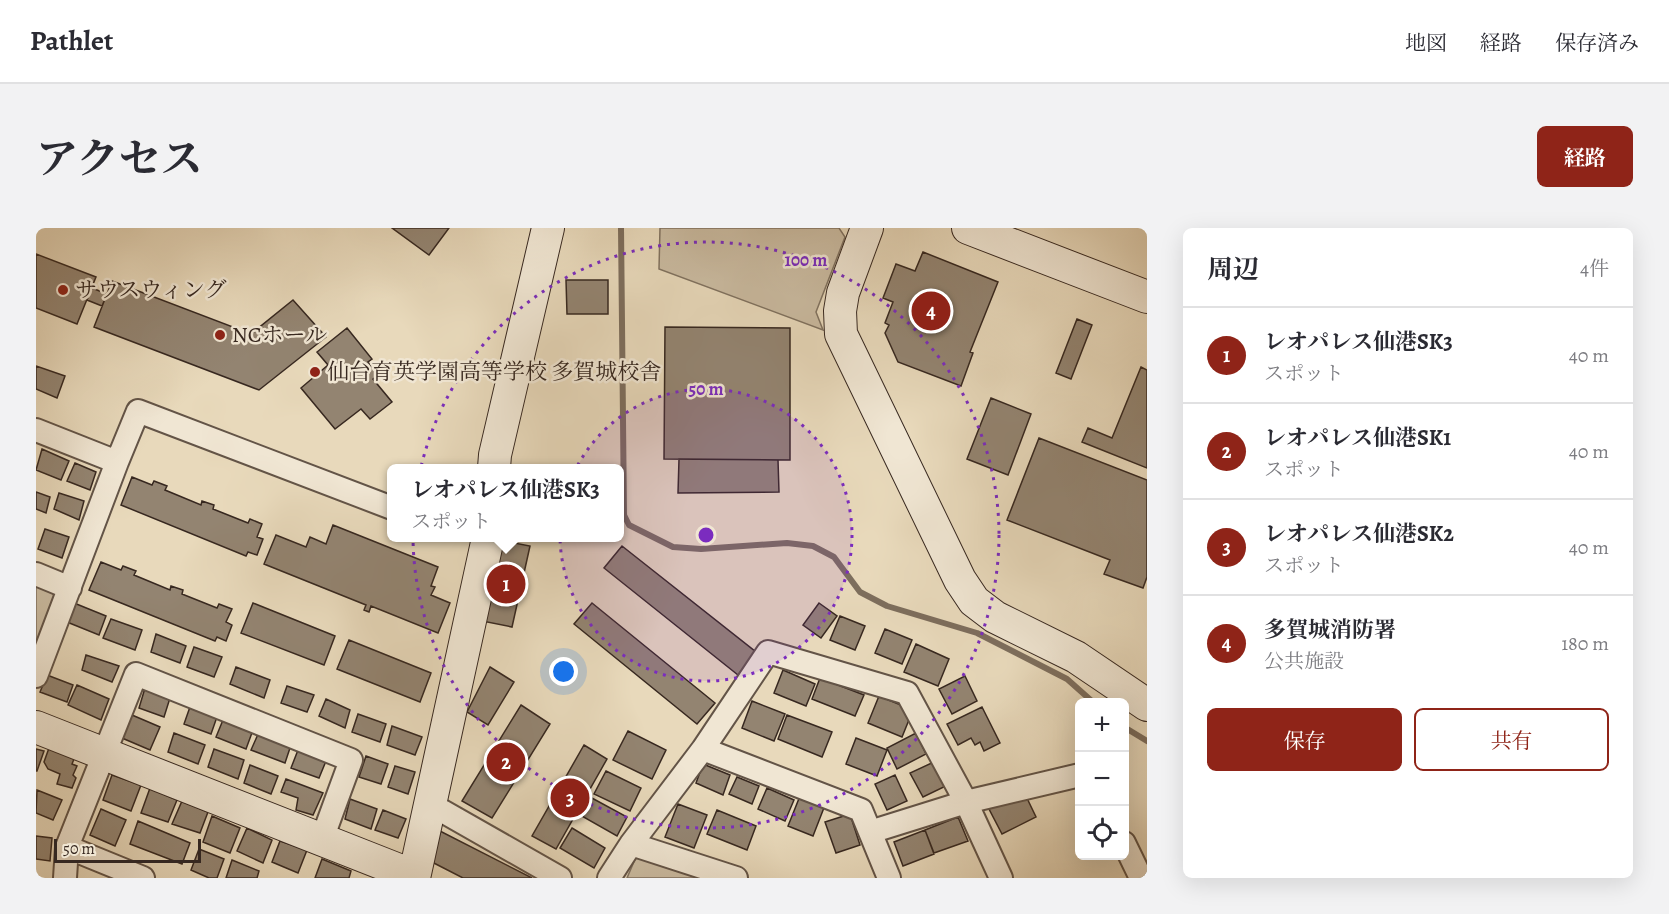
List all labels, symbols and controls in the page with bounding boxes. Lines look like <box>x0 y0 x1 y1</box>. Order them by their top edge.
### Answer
text: Pathlet <box>30 22 113 60</box>
text: 地図 <box>1405 29 1447 57</box>
text: 経路 <box>1480 29 1522 57</box>
text: 保存済み <box>1555 29 1639 57</box>
button: 経路 <box>1537 126 1633 187</box>
text: アクセス <box>36 130 203 187</box>
text: 100 m <box>785 248 827 272</box>
text: 周辺 <box>1207 252 1259 287</box>
text: 4件 <box>1580 255 1609 282</box>
place label: サウスウィング <box>75 275 227 305</box>
marker: サウスウィング <box>56 283 70 297</box>
pin: 4 <box>912 288 950 334</box>
place label: NCホール <box>232 320 327 350</box>
text: レオパレス仙港SK3 <box>1264 327 1453 357</box>
marker: NCホール <box>213 328 227 342</box>
text: 1 <box>1223 342 1230 369</box>
text: 40 m <box>1569 342 1609 369</box>
place label: 仙台育英学園高等学校 多賀城校舎 <box>327 357 661 387</box>
text: スポット <box>1264 360 1344 387</box>
marker: 仙台育英学園高等学校 多賀城校舎 <box>308 365 322 379</box>
text: 50 m <box>689 377 723 401</box>
text: レオパレス仙港SK1 <box>1264 423 1451 453</box>
text: 2 <box>1222 438 1231 465</box>
text: 40 m <box>1569 438 1609 465</box>
text: スポット <box>1264 456 1344 483</box>
popup <box>387 464 624 542</box>
text: レオパレス仙港SK3 <box>411 475 600 505</box>
text: スポット <box>411 508 491 535</box>
text: レオパレス仙港SK2 <box>1264 519 1454 549</box>
centre of rings <box>696 525 716 545</box>
text: 3 <box>1222 534 1231 561</box>
text: 40 m <box>1569 534 1609 561</box>
text: スポット <box>1264 552 1344 579</box>
pin: 1 <box>486 562 526 606</box>
text: 多賀城消防署 <box>1264 615 1396 645</box>
text: 4 <box>1222 630 1231 657</box>
text: 180 m <box>1561 630 1609 657</box>
text: 公共施設 <box>1264 648 1344 675</box>
your location <box>549 657 578 686</box>
map controls <box>1075 698 1129 860</box>
button: + <box>1075 698 1129 752</box>
button: 保存 <box>1207 708 1402 771</box>
button: 共有 <box>1414 708 1609 771</box>
pin: 2 <box>486 740 526 784</box>
button: − <box>1075 752 1129 806</box>
pin: 3 <box>550 776 590 820</box>
button: locate <box>1075 806 1129 860</box>
scale bar <box>54 836 201 864</box>
text: 50 m <box>63 838 95 860</box>

